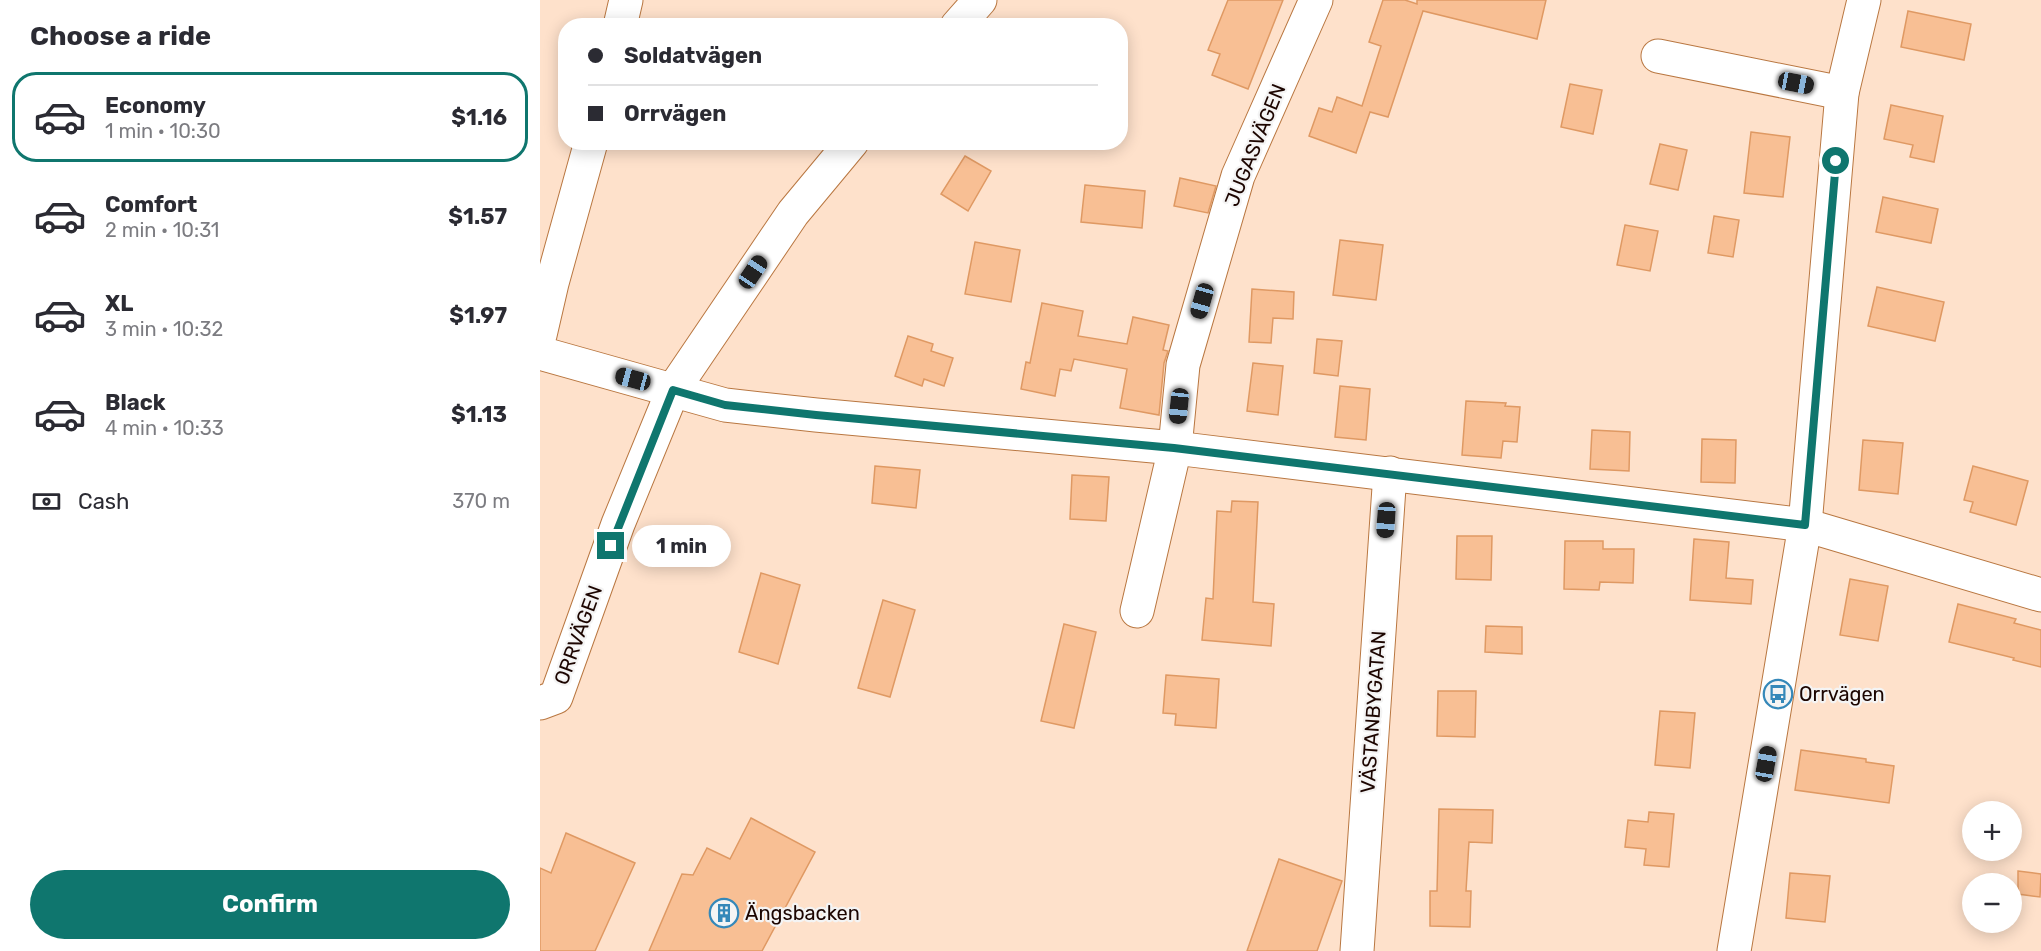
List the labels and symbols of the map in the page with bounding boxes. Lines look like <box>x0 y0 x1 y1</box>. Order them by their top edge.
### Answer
car <box>1777 71 1815 95</box>
street label: JUGASVÄGEN <box>1220 80 1290 210</box>
route start <box>1822 147 1849 174</box>
car <box>735 252 771 292</box>
car <box>1188 281 1216 321</box>
car <box>613 366 653 392</box>
car <box>1168 387 1190 425</box>
car <box>1376 501 1396 539</box>
callout: 1 min <box>632 525 731 567</box>
route end <box>597 532 624 559</box>
street label: ORRVÄGEN <box>549 582 607 688</box>
street label: VÄSTANBYGATAN <box>1355 630 1391 794</box>
bus stop icon: Orrvägen <box>1762 678 1794 710</box>
place label: Orrvägen <box>1799 682 1885 706</box>
car <box>1754 745 1778 783</box>
building icon: Ängsbacken <box>708 897 740 929</box>
place label: Ängsbacken <box>745 901 860 925</box>

